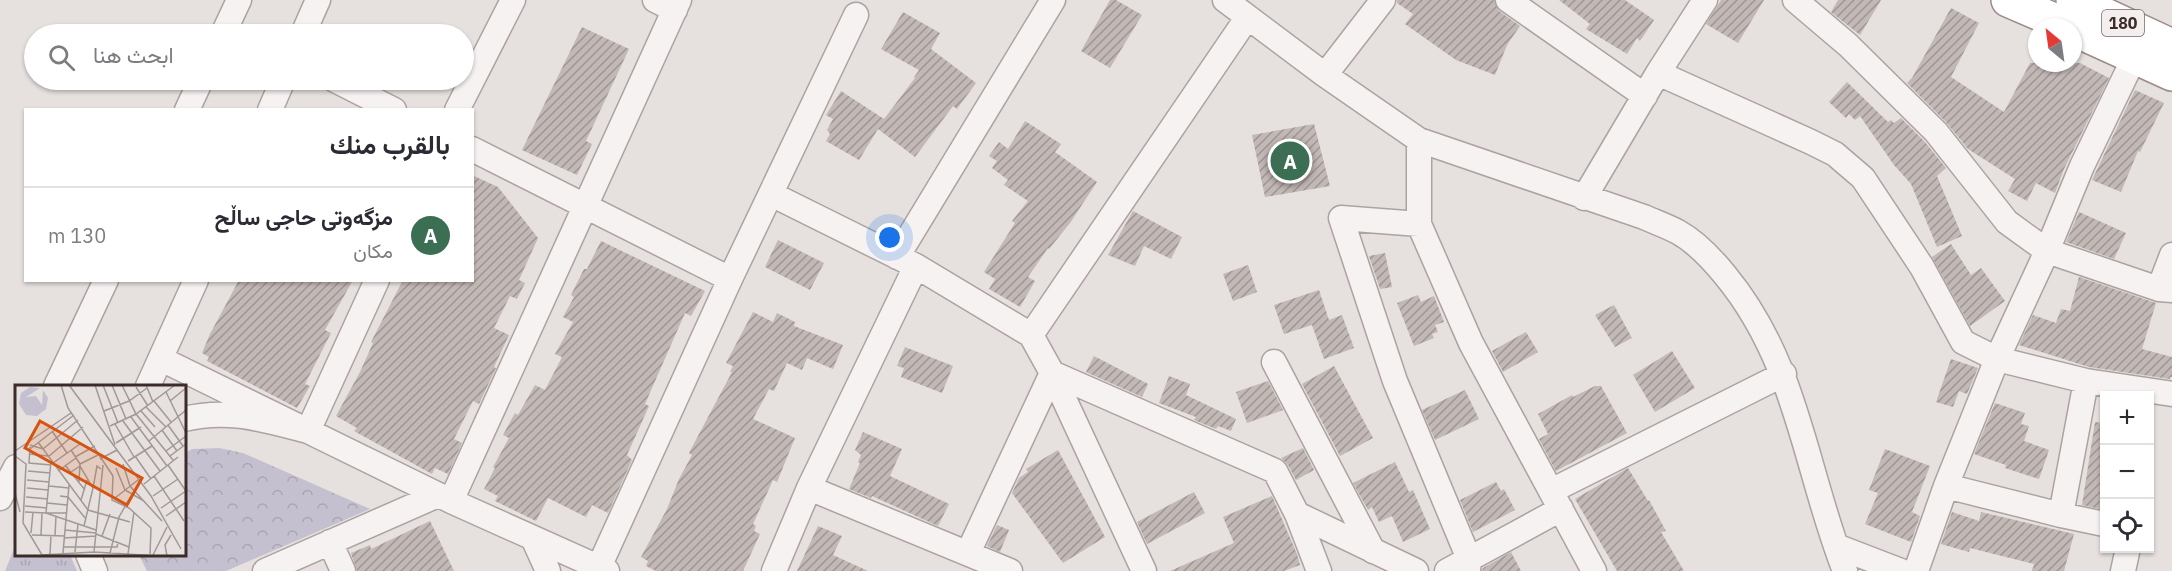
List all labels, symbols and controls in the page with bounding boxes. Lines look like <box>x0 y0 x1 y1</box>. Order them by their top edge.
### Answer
road number: 180 <box>2102 10 2144 36</box>
north arrow <box>2028 18 2082 72</box>
search box <box>24 24 474 90</box>
text: ابحث هنا <box>93 40 174 69</box>
icon: search <box>45 41 78 74</box>
text: بالقرب منك <box>330 127 450 161</box>
pin: A <box>1270 138 1310 184</box>
text: مزگەوتی حاجی ساڵح <box>215 202 393 231</box>
text: 130 m <box>48 222 106 249</box>
text: A <box>424 222 437 249</box>
your location <box>875 223 904 252</box>
text: مكان <box>353 237 393 264</box>
inset map <box>15 385 186 556</box>
map controls <box>2100 391 2154 553</box>
button: + <box>2100 391 2154 445</box>
button: − <box>2100 445 2154 499</box>
button: locate <box>2100 499 2154 553</box>

